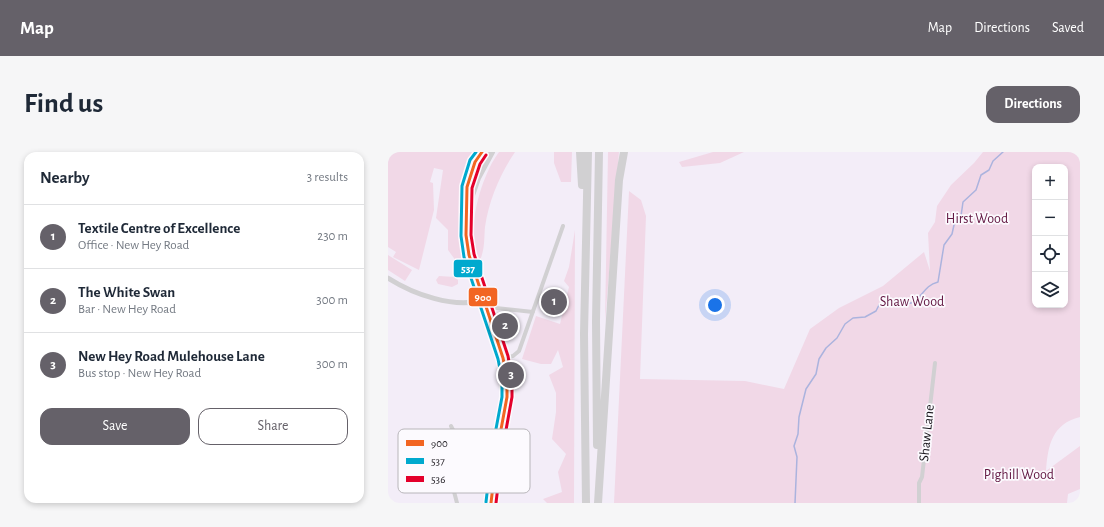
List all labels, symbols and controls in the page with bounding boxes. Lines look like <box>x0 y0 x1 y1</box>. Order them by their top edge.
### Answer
text: Map <box>20 19 54 38</box>
text: Map <box>928 21 952 35</box>
text: Directions <box>974 21 1030 35</box>
text: Saved <box>1052 21 1084 35</box>
button: Directions <box>986 86 1080 123</box>
text: Find us <box>24 90 103 118</box>
map controls <box>1032 164 1068 308</box>
button: + <box>1032 164 1068 200</box>
text: Nearby <box>40 169 90 186</box>
text: 3 results <box>307 171 348 184</box>
button: − <box>1032 200 1068 236</box>
park label: Hirst Wood <box>946 212 1008 226</box>
text: Textile Centre of Excellence <box>78 221 240 236</box>
text: 1 <box>51 230 55 243</box>
text: 230 m <box>317 230 348 243</box>
button: locate <box>1032 236 1068 272</box>
text: Office · New Hey Road <box>78 239 189 252</box>
line badge: 537 <box>453 259 483 278</box>
text: 537 <box>461 263 475 274</box>
button: layers <box>1032 272 1068 308</box>
text: The White Swan <box>78 285 175 300</box>
line badge: 900 <box>468 287 498 307</box>
pin: 1 <box>541 287 567 317</box>
text: 900 <box>475 292 492 303</box>
text: 2 <box>50 294 56 307</box>
text: 300 m <box>316 294 348 307</box>
your location <box>705 295 725 315</box>
park label: Shaw Wood <box>880 295 944 309</box>
text: Bar · New Hey Road <box>78 303 176 316</box>
pin: 2 <box>492 311 518 341</box>
text: New Hey Road Mulehouse Lane <box>78 349 265 364</box>
text: 3 <box>50 358 56 371</box>
text: 300 m <box>316 358 348 371</box>
pin: 3 <box>498 360 524 390</box>
text: Bus stop · New Hey Road <box>78 367 201 380</box>
street label: Shaw Lane <box>917 404 937 462</box>
button: Save <box>40 408 190 445</box>
button: Share <box>198 408 348 445</box>
legend <box>398 429 530 493</box>
text: 900 <box>431 438 448 449</box>
text: 537 <box>431 456 445 467</box>
park label: Pighill Wood <box>984 468 1054 482</box>
text: 536 <box>431 474 445 485</box>

